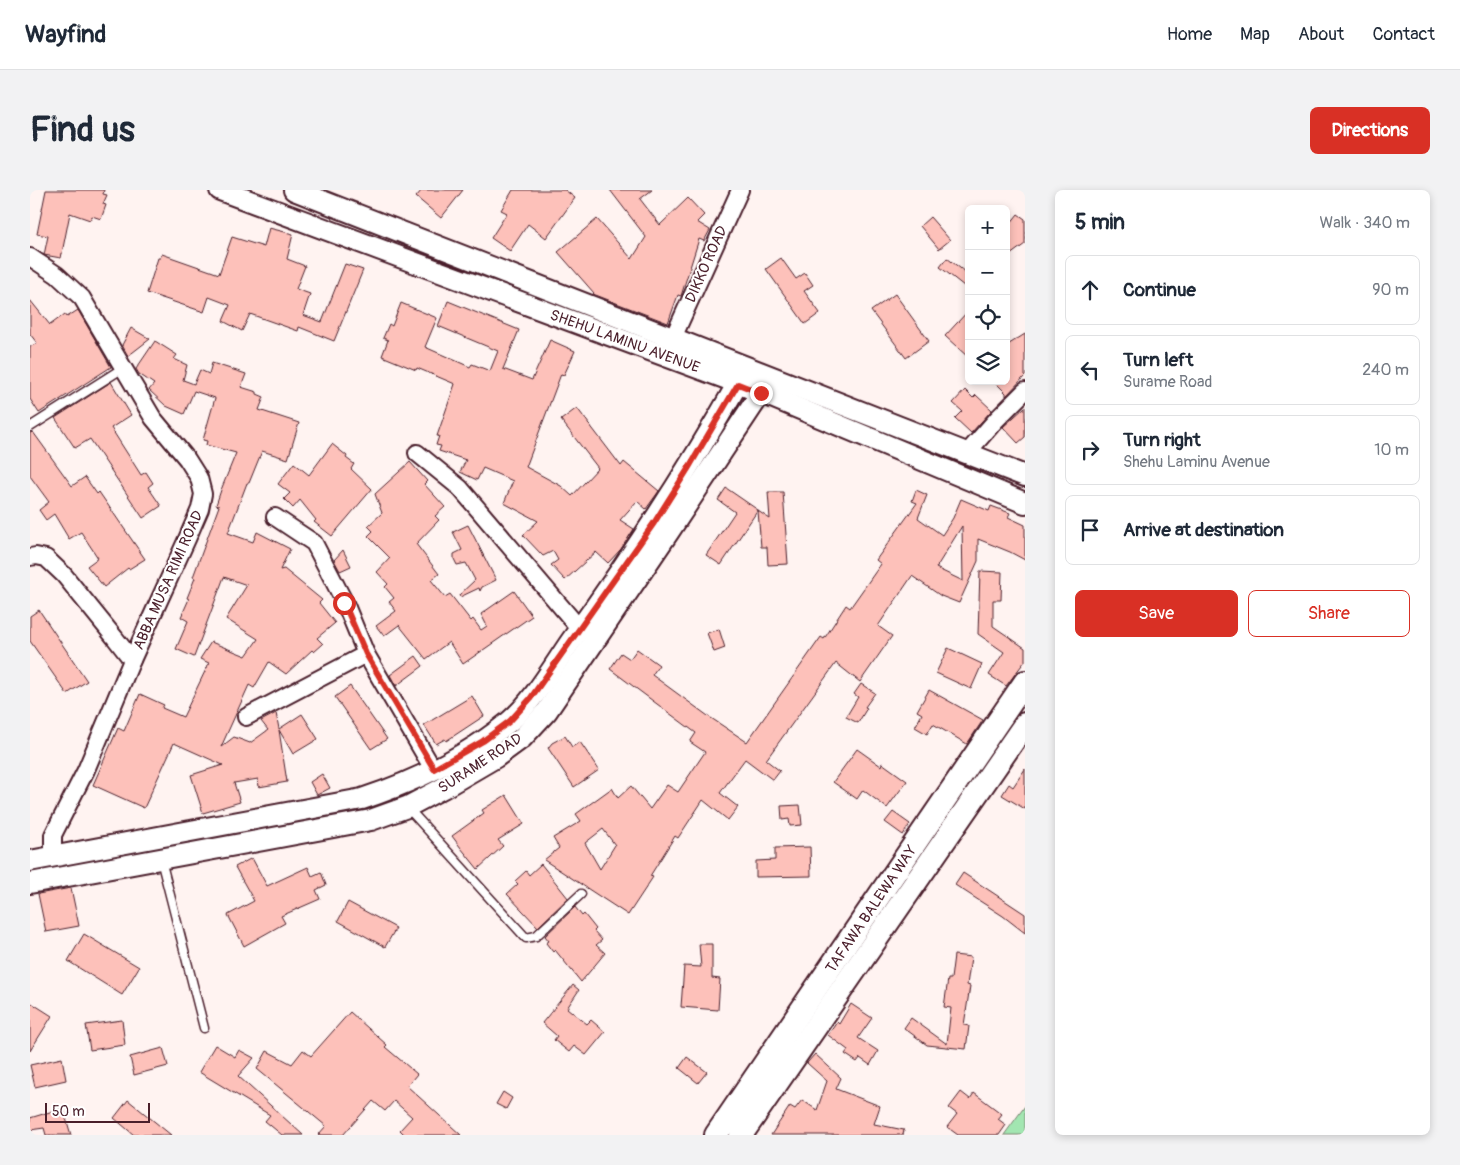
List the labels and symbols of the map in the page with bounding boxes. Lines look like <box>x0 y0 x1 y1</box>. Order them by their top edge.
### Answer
street label: DIKKO ROAD <box>681 223 732 305</box>
street label: SHEHU LAMINU AVENUE <box>547 306 703 377</box>
route end <box>750 382 773 405</box>
street label: ABBA MUSA RIMI ROAD <box>129 508 208 653</box>
route start <box>333 592 356 615</box>
street label: SURAME ROAD <box>435 729 526 798</box>
street label: TAFAWA BALEWA WAY <box>822 842 921 977</box>
scale bar <box>45 1100 150 1123</box>

